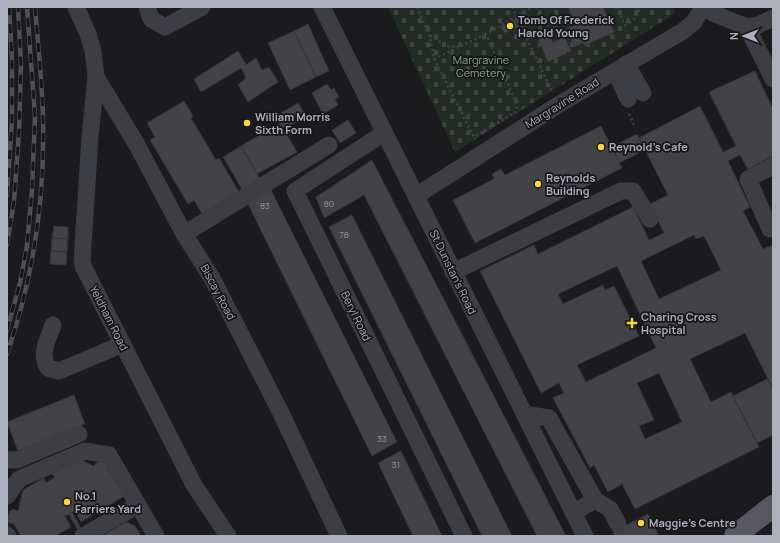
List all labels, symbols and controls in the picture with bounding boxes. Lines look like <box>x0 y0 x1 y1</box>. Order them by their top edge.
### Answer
place label: Tomb Of Frederick Harold Young <box>518 12 615 40</box>
north arrow <box>724 16 764 56</box>
marker: Tomb Of Frederick Harold Young <box>505 21 515 31</box>
text: N <box>726 32 741 40</box>
park label: Margravine Cemetery <box>453 52 510 80</box>
street label: Margravine Road <box>522 74 602 131</box>
place label: William Morris Sixth Form <box>255 109 330 137</box>
marker: William Morris Sixth Form <box>242 118 252 128</box>
place label: Reynold's Cafe <box>609 139 688 154</box>
marker: Reynold's Cafe <box>596 142 606 152</box>
place label: Reynolds Building <box>546 170 595 198</box>
marker: Reynolds Building <box>533 179 543 189</box>
house number: 80 <box>324 197 334 210</box>
house number: 83 <box>260 199 270 212</box>
street label: St Dunstan's Road <box>427 227 480 316</box>
house number: 78 <box>339 228 349 241</box>
street label: Biscay Road <box>198 261 239 322</box>
street label: Yeldham Road <box>87 283 132 353</box>
street label: Beryl Road <box>338 288 375 343</box>
place label: Charing Cross Hospital <box>641 309 717 337</box>
marker: Charing Cross Hospital <box>626 317 638 329</box>
house number: 33 <box>377 432 387 445</box>
house number: 31 <box>392 458 400 471</box>
place label: No.1 Farriers Yard <box>75 488 141 516</box>
marker: No.1 Farriers Yard <box>62 497 72 507</box>
place label: Maggie's Centre <box>649 515 736 530</box>
marker: Maggie's Centre <box>636 518 646 528</box>

